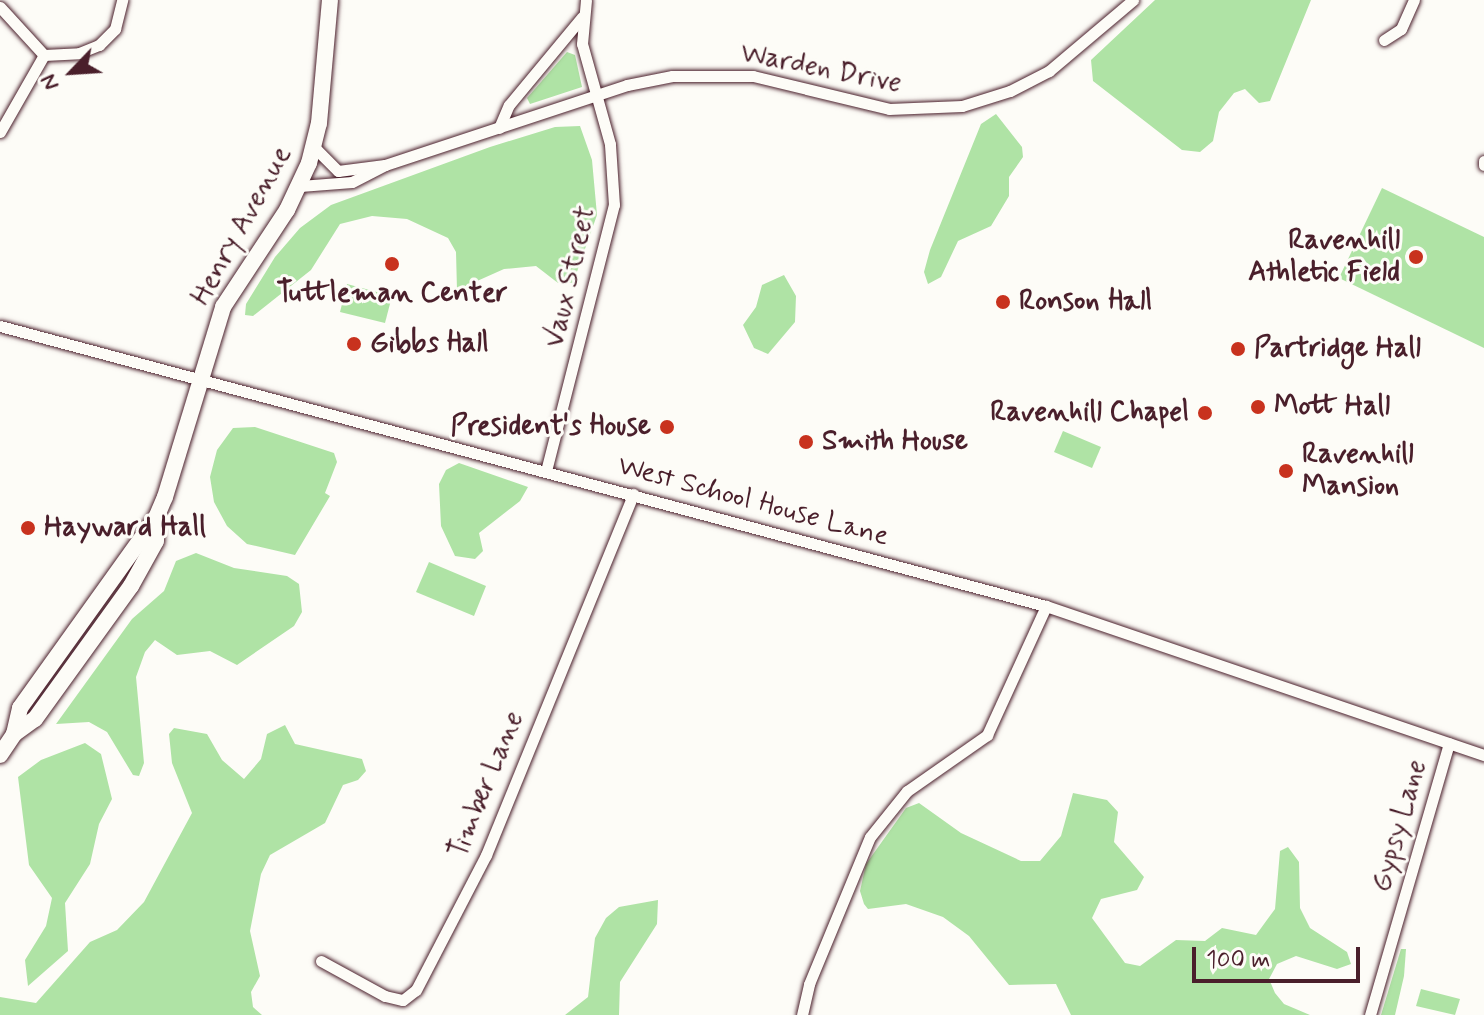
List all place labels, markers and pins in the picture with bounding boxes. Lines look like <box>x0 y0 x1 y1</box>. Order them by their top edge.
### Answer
place label: Ravenhill Athletic Field <box>1246 224 1400 290</box>
marker: Ravenhill Athletic Field <box>1407 248 1425 266</box>
marker: Tuttleman Center <box>383 255 401 273</box>
place label: Tuttleman Center <box>277 277 507 311</box>
place label: Ronson Hall <box>1019 285 1152 319</box>
marker: Ronson Hall <box>994 293 1012 311</box>
place label: Gibbs Hall <box>370 327 491 361</box>
place label: Partridge Hall <box>1254 332 1421 366</box>
marker: Gibbs Hall <box>345 335 363 353</box>
marker: Partridge Hall <box>1229 340 1247 358</box>
place label: Mott Hall <box>1274 390 1390 424</box>
place label: Ravenhill Chapel <box>990 396 1189 430</box>
marker: Mott Hall <box>1249 398 1267 416</box>
marker: Ravenhill Chapel <box>1196 404 1214 422</box>
place label: President's House <box>446 410 651 444</box>
marker: President's House <box>658 418 676 436</box>
place label: Smith House <box>822 425 968 459</box>
marker: Smith House <box>797 433 815 451</box>
place label: Ravenhill Mansion <box>1302 438 1414 504</box>
marker: Ravenhill Mansion <box>1277 462 1295 480</box>
place label: Hayward Hall <box>44 511 205 545</box>
marker: Hayward Hall <box>19 519 37 537</box>

